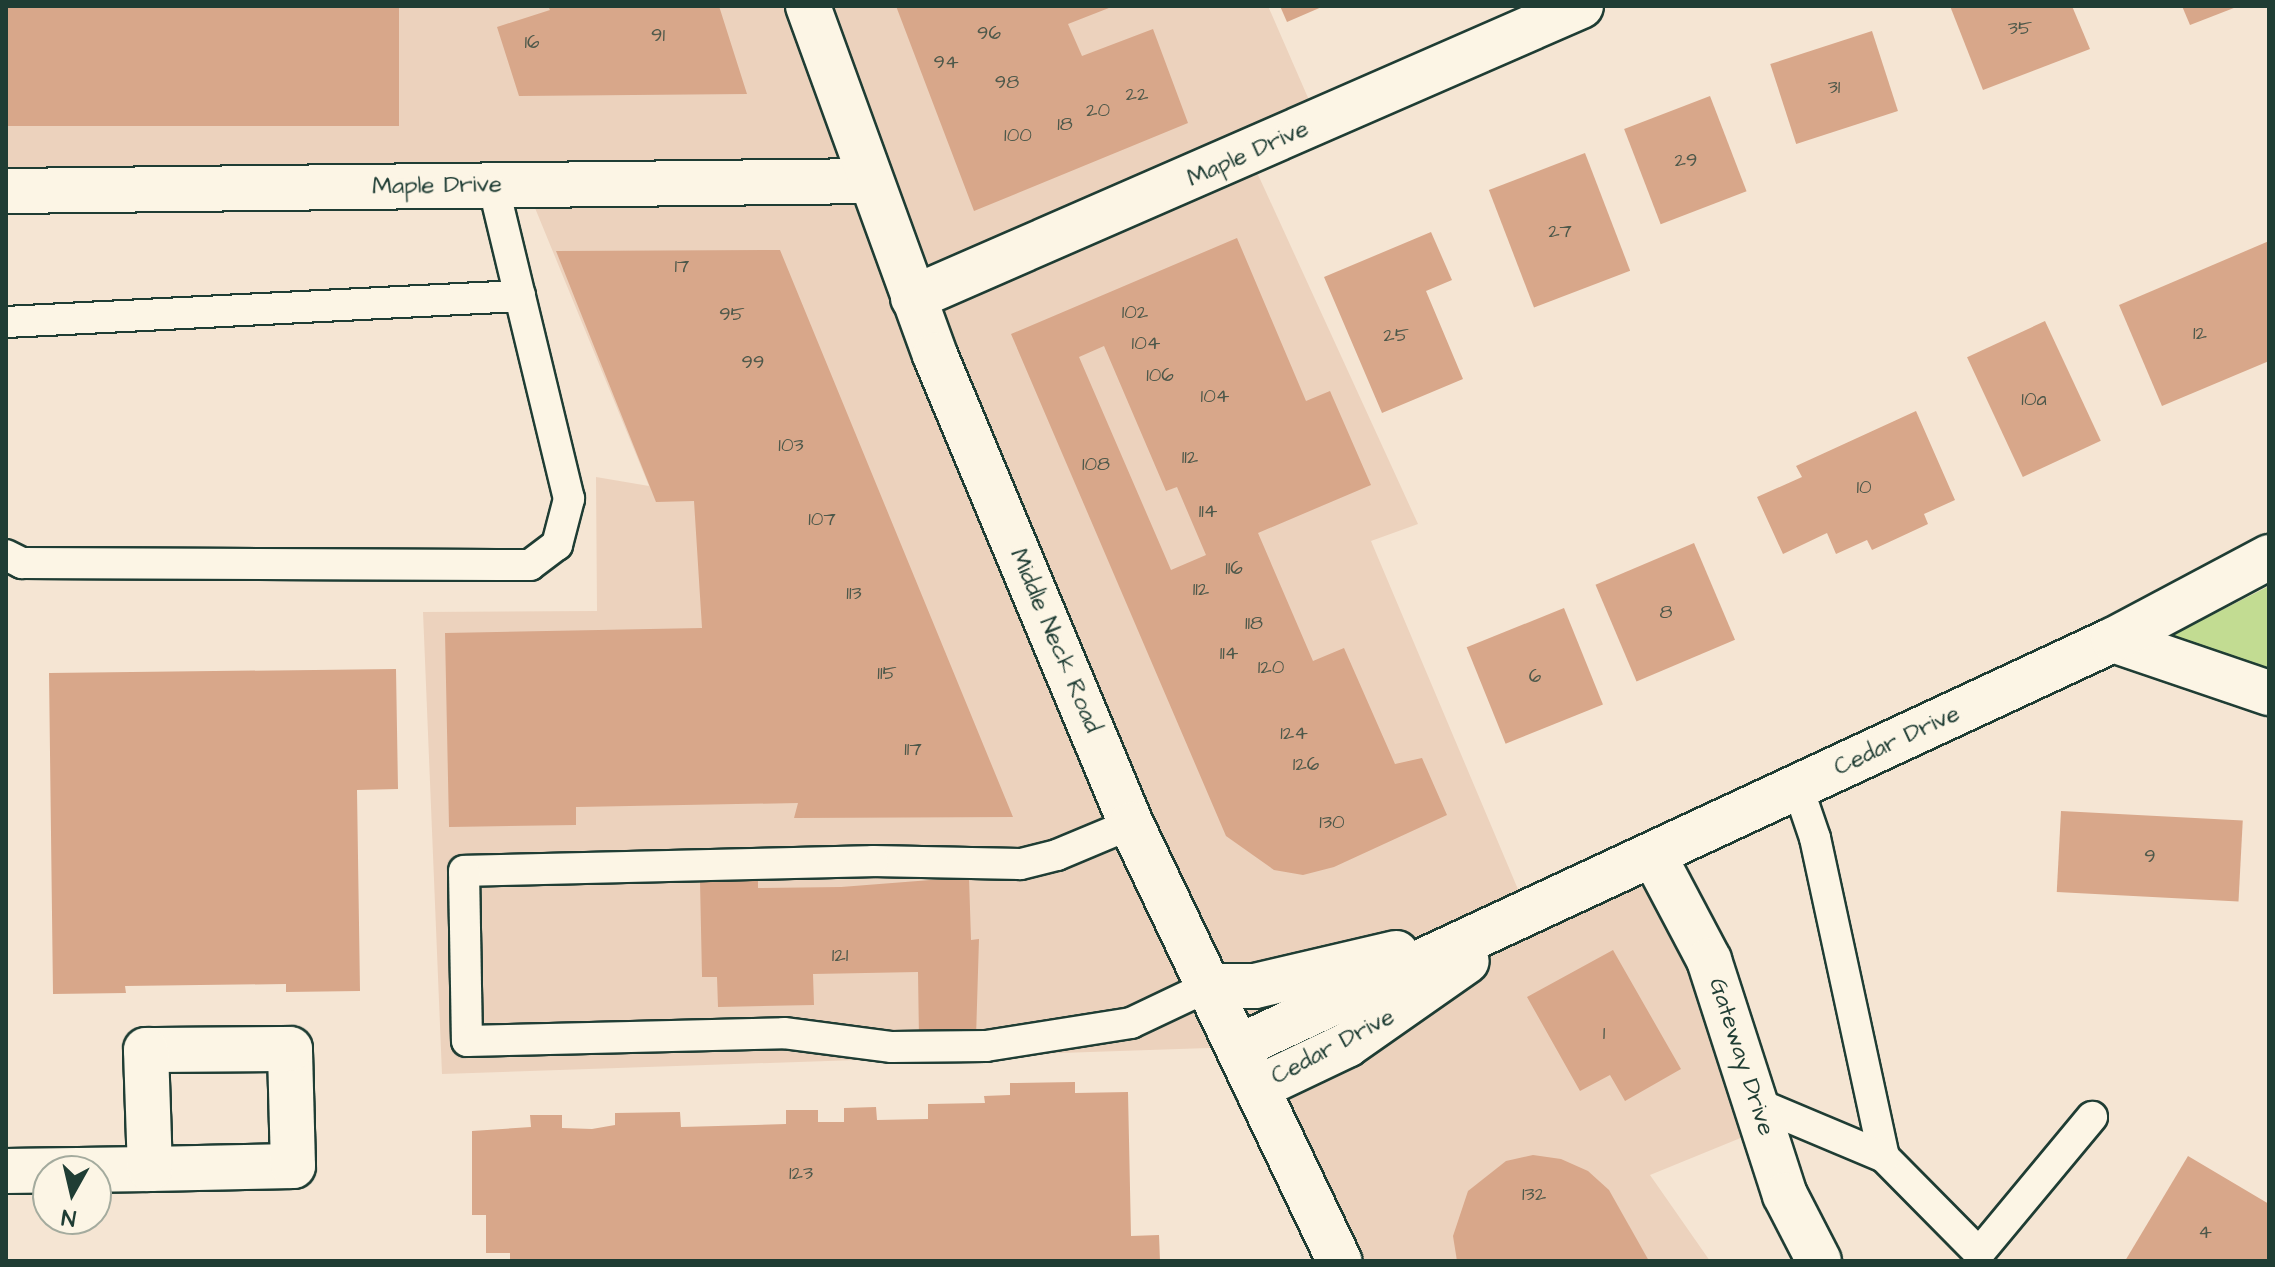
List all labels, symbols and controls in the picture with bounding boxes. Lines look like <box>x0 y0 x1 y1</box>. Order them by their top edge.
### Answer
house number: 35 <box>2008 16 2032 40</box>
house number: 96 <box>977 21 1001 45</box>
house number: 91 <box>651 23 665 47</box>
house number: 16 <box>524 30 540 54</box>
house number: 94 <box>934 50 958 74</box>
house number: 98 <box>995 70 1019 94</box>
house number: 31 <box>1828 75 1840 99</box>
house number: 22 <box>1126 82 1148 106</box>
house number: 20 <box>1086 98 1110 122</box>
house number: 18 <box>1057 112 1073 136</box>
street label: Maple Drive <box>1183 114 1313 194</box>
house number: 100 <box>1004 123 1032 147</box>
house number: 29 <box>1675 148 1697 172</box>
street label: Maple Drive <box>372 170 502 202</box>
house number: 27 <box>1548 219 1572 243</box>
house number: 17 <box>675 254 689 278</box>
house number: 102 <box>1122 300 1148 324</box>
house number: 95 <box>719 302 745 326</box>
house number: 12 <box>2193 321 2207 345</box>
house number: 25 <box>1383 323 1409 347</box>
house number: 104 <box>1132 331 1160 355</box>
house number: 99 <box>742 350 764 374</box>
house number: 106 <box>1146 363 1174 387</box>
house number: 104 <box>1201 384 1229 408</box>
house number: 10a <box>2021 387 2047 411</box>
house number: 103 <box>778 433 804 457</box>
house number: 112 <box>1182 445 1198 469</box>
house number: 108 <box>1082 452 1110 476</box>
house number: 10 <box>1856 475 1872 499</box>
house number: 114 <box>1199 499 1217 523</box>
house number: 107 <box>808 507 836 531</box>
street label: Middle Neck Road <box>1003 545 1107 737</box>
house number: 116 <box>1225 556 1243 580</box>
house number: 112 <box>1193 577 1209 601</box>
house number: 113 <box>846 581 862 605</box>
house number: 8 <box>1660 600 1672 624</box>
house number: 118 <box>1245 611 1263 635</box>
house number: 114 <box>1220 641 1238 665</box>
house number: 120 <box>1258 655 1284 679</box>
house number: 115 <box>877 661 897 685</box>
house number: 6 <box>1529 664 1541 688</box>
street label: Cedar Drive <box>1830 699 1964 783</box>
house number: 124 <box>1280 721 1308 745</box>
house number: 117 <box>904 737 922 761</box>
house number: 126 <box>1293 752 1319 776</box>
house number: 130 <box>1319 810 1345 834</box>
house number: 9 <box>2144 844 2156 868</box>
house number: 121 <box>832 943 848 967</box>
street label: Gateway Drive <box>1702 975 1780 1139</box>
street label: Cedar Drive <box>1267 1003 1399 1091</box>
house number: 1 <box>1603 1021 1605 1045</box>
north arrow <box>32 1155 112 1235</box>
house number: 123 <box>789 1161 813 1185</box>
house number: 132 <box>1522 1182 1546 1206</box>
text: N <box>60 1201 78 1234</box>
house number: 4 <box>2198 1220 2212 1244</box>

